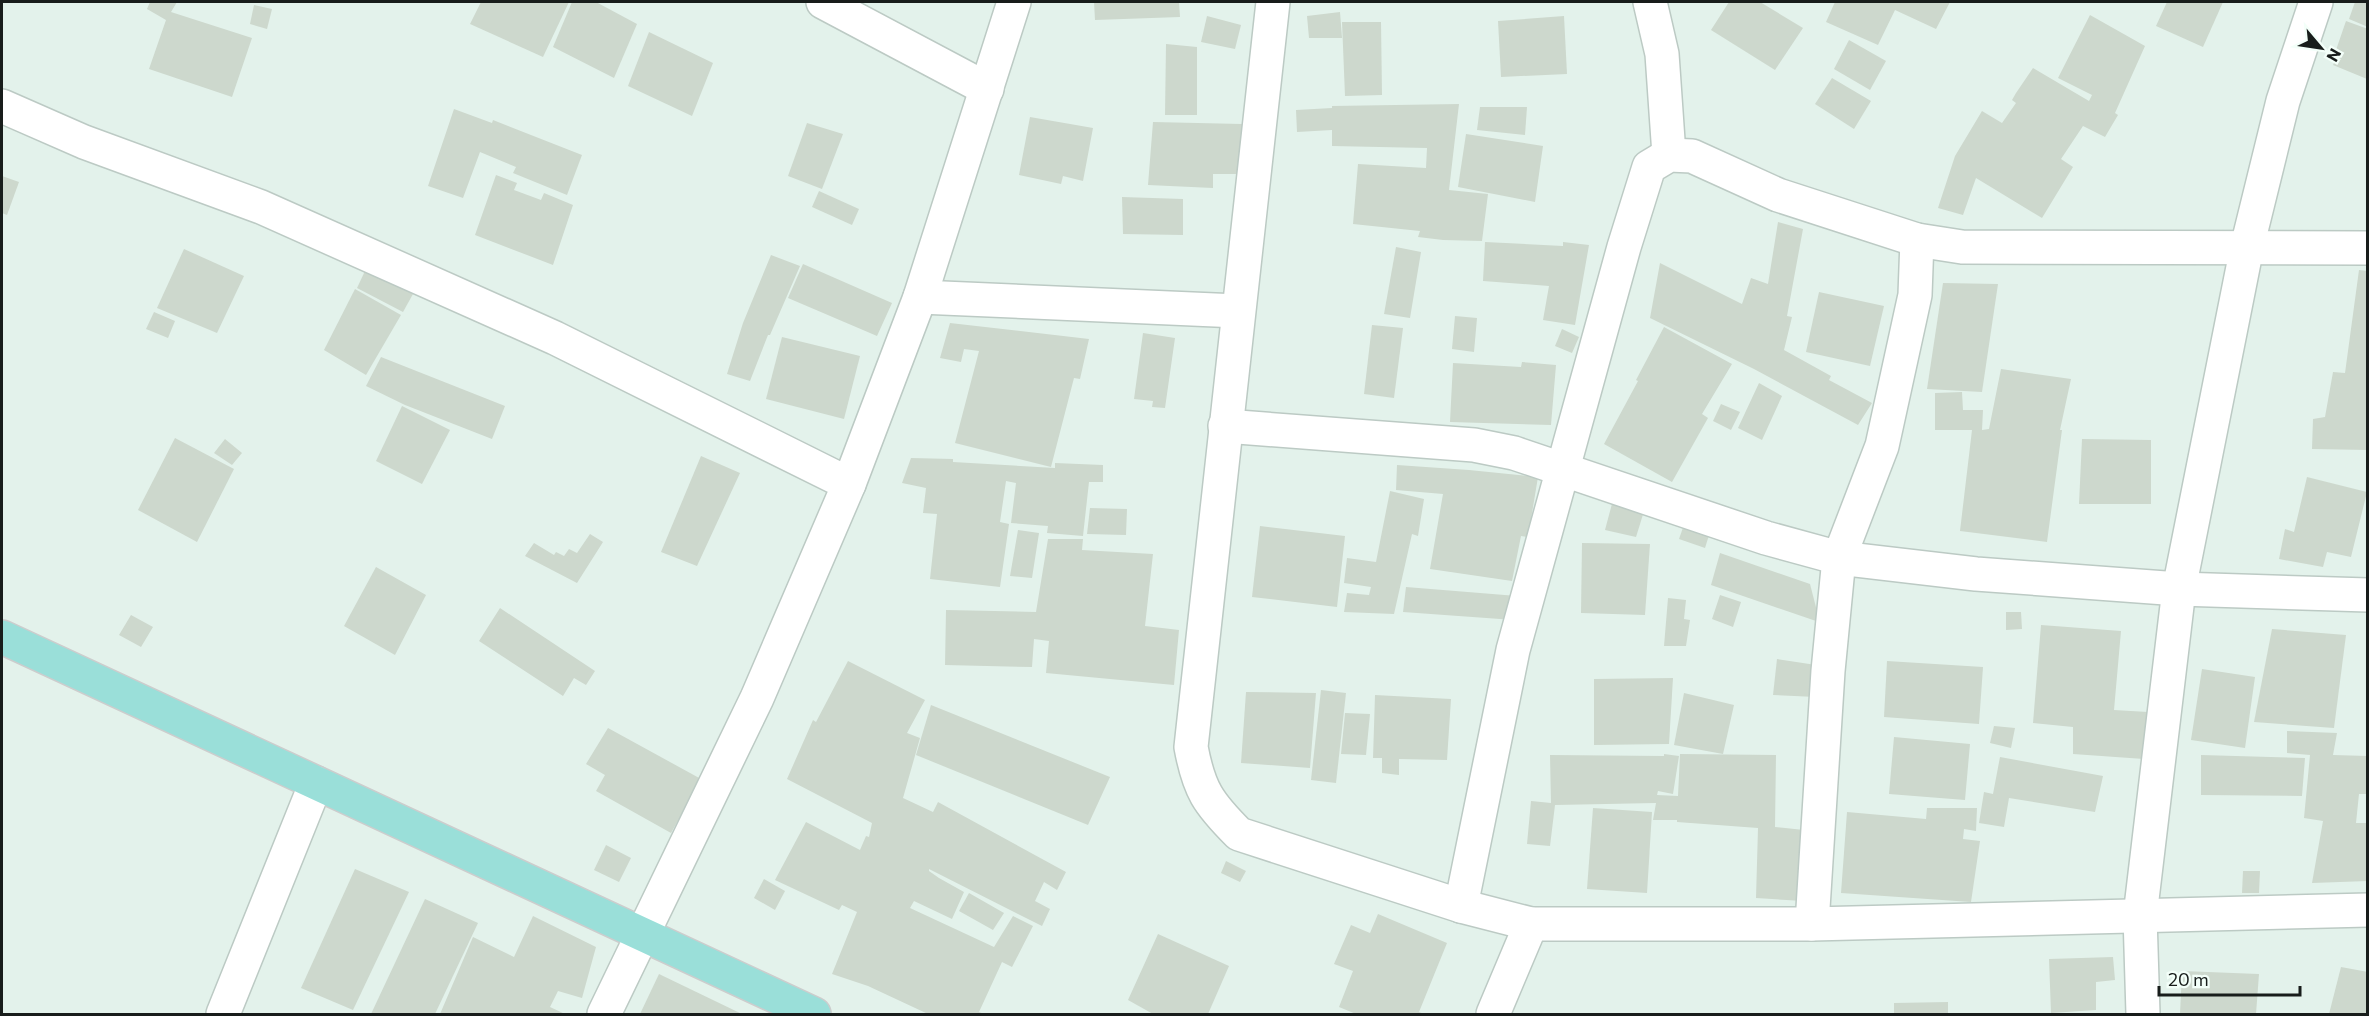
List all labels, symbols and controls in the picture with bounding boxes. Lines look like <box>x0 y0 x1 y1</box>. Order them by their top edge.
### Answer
north arrow <box>2291 18 2351 78</box>
text: N <box>2323 46 2346 65</box>
scale bar <box>2159 959 2300 997</box>
text: 20 m <box>2168 968 2209 990</box>

